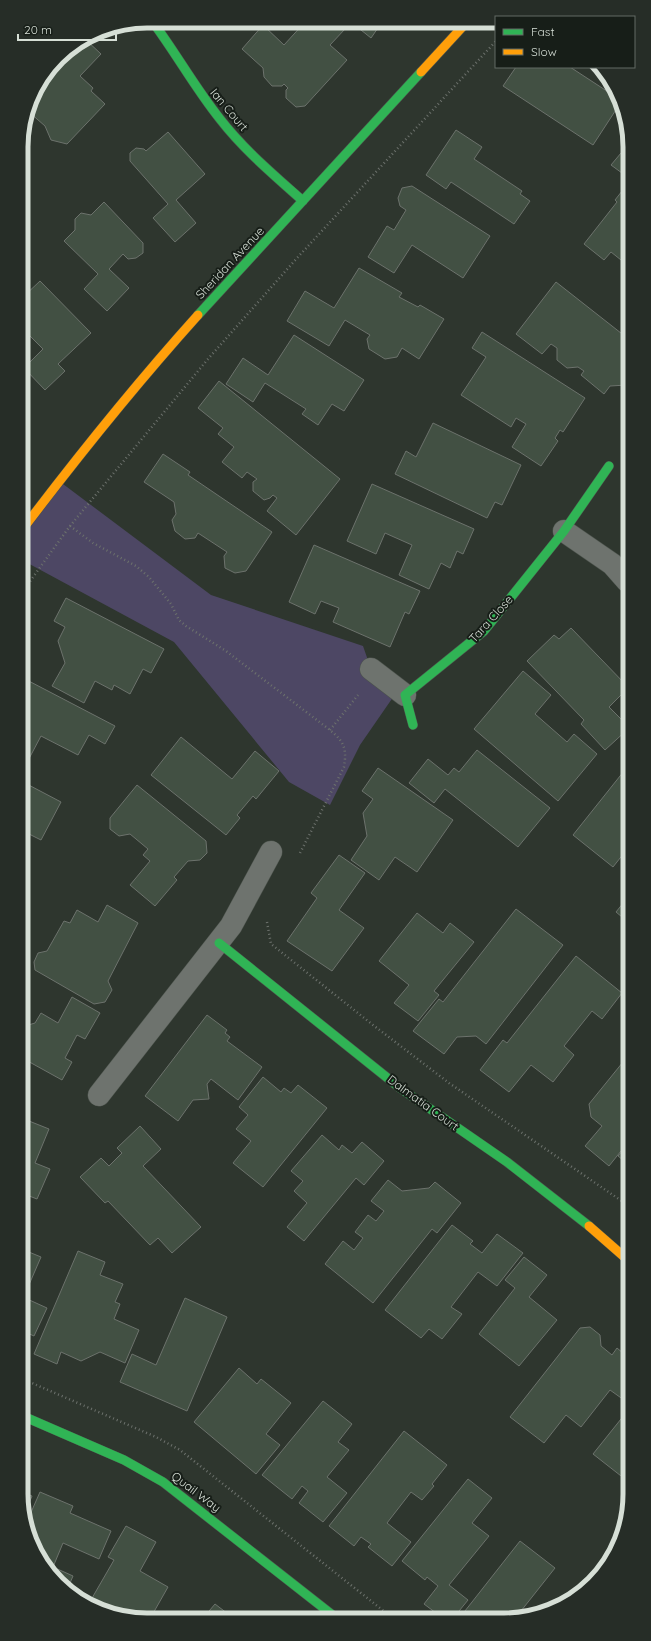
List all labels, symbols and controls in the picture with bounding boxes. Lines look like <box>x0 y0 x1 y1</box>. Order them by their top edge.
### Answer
scale bar <box>18 16 116 42</box>
legend <box>495 16 635 68</box>
text: 20 m <box>24 22 52 37</box>
text: Fast <box>531 24 555 39</box>
text: Slow <box>531 44 557 59</box>
street label: Ian Court <box>207 85 252 134</box>
street label: Sheridan Avenue <box>192 223 267 302</box>
street label: Tara Close <box>465 592 516 645</box>
street label: Dalmatia Court <box>385 1072 462 1134</box>
street label: Quail Way <box>169 1468 224 1515</box>

